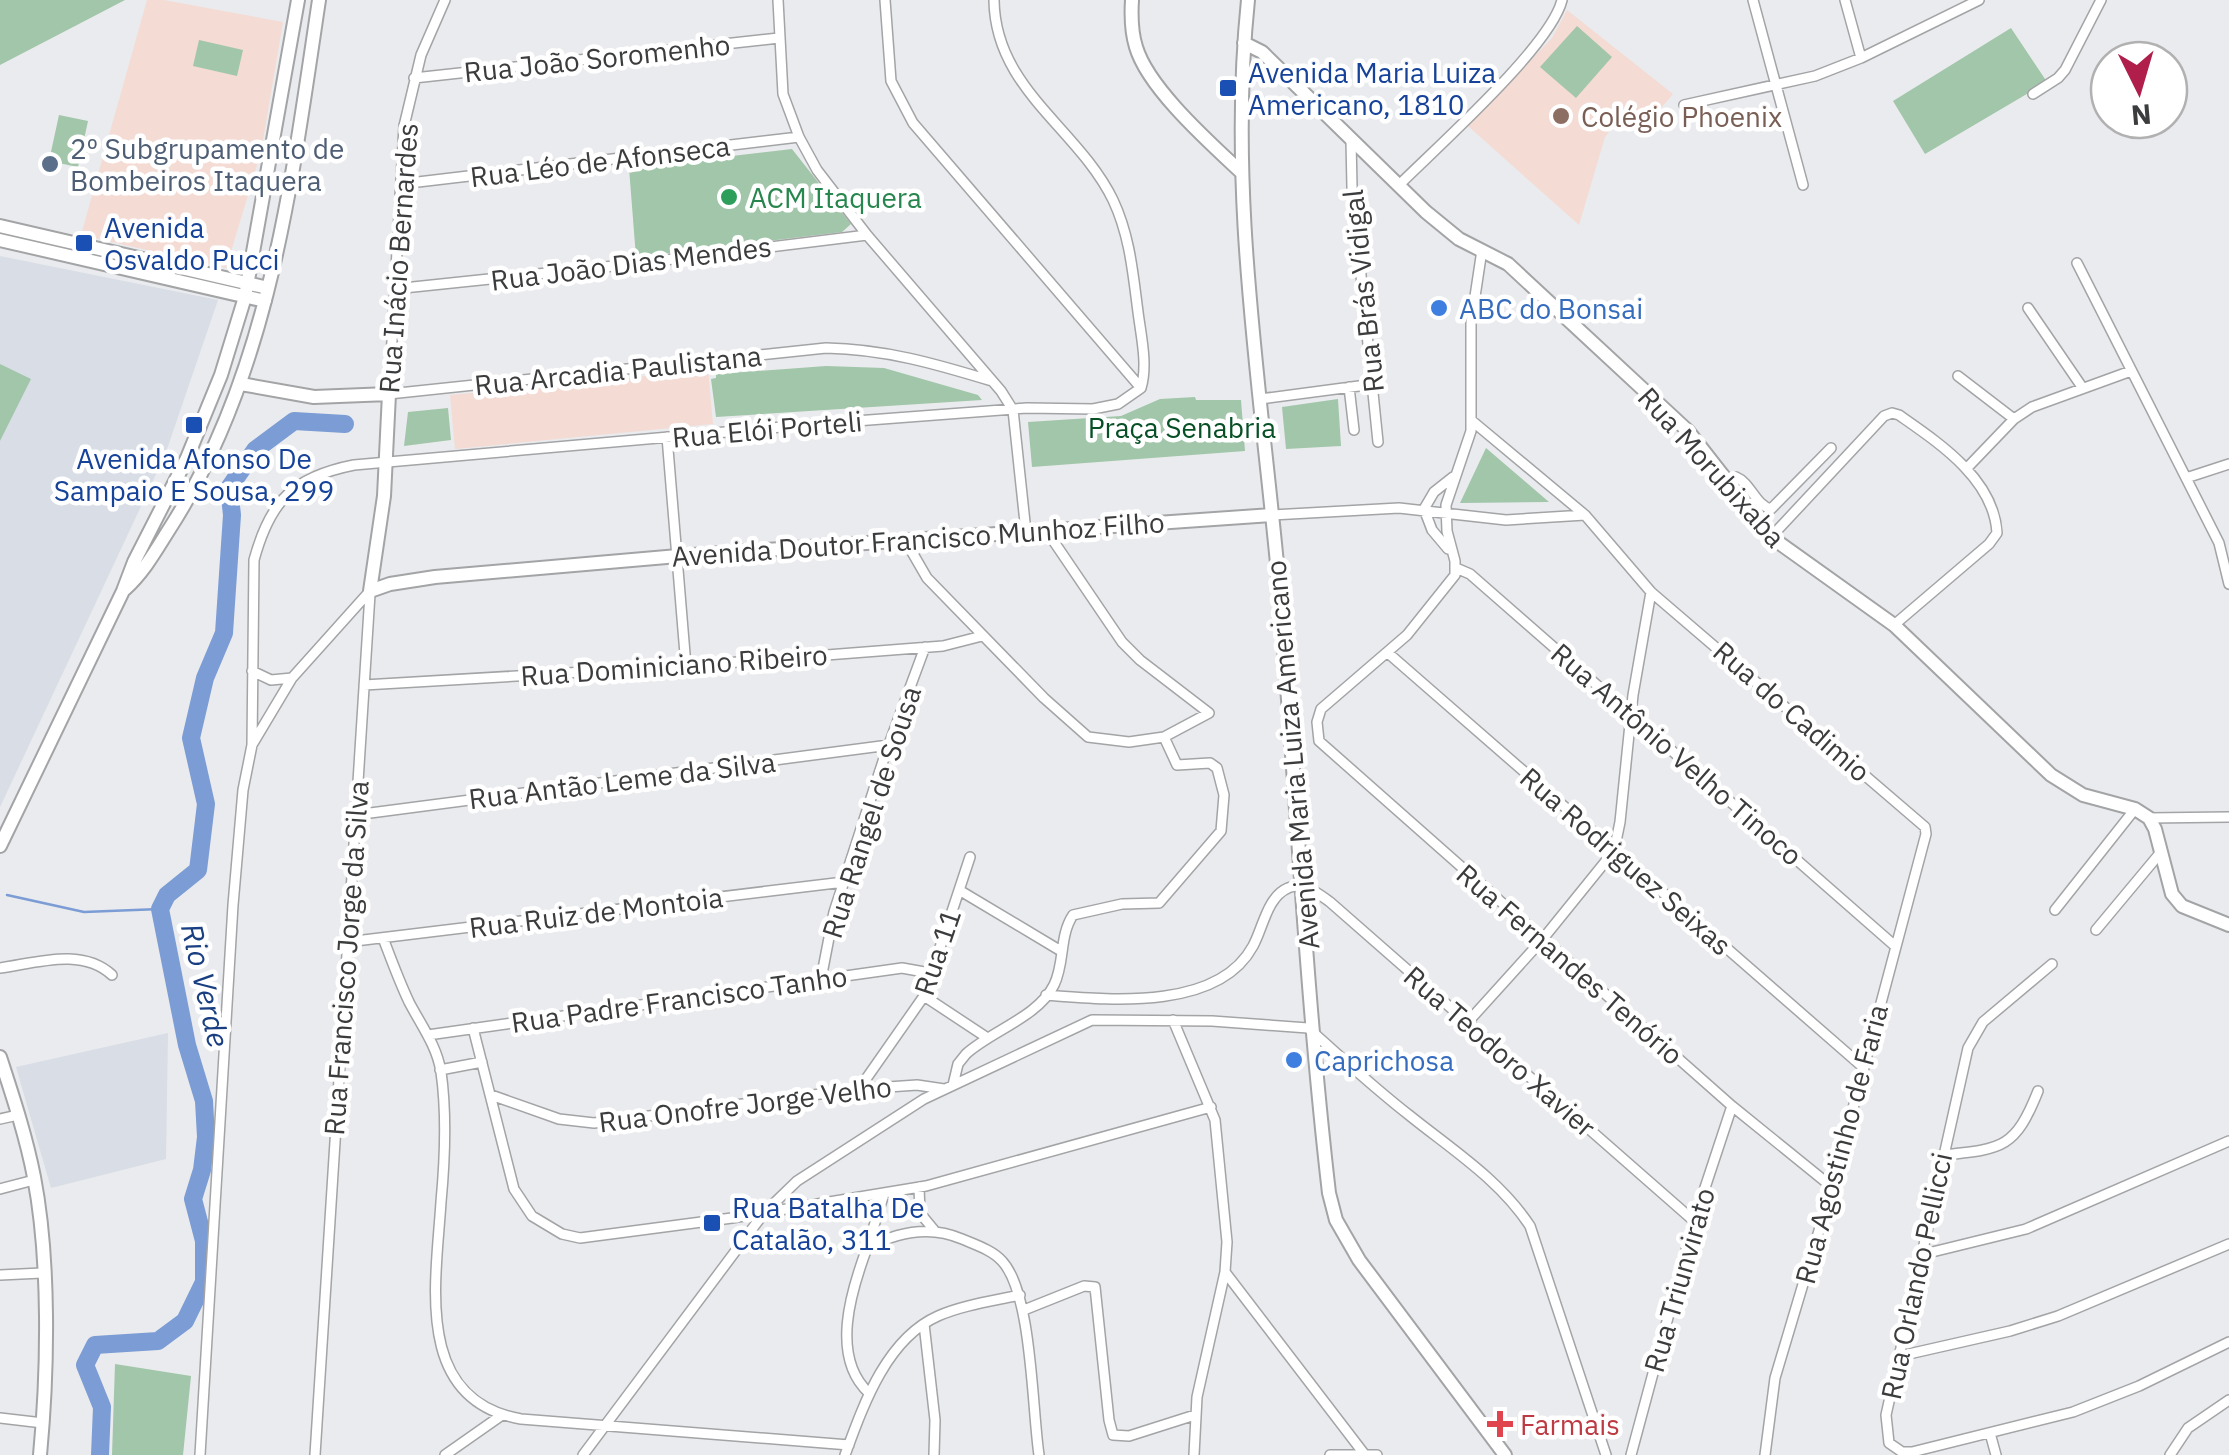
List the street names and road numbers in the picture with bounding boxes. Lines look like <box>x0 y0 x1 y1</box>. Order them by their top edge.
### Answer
street label: Rua João Soromenho <box>462 26 732 90</box>
street label: Rua Inácio Bernardes <box>370 122 426 394</box>
street label: Rua Léo de Afonseca <box>468 127 732 195</box>
street label: Rua Brás Vidigal <box>1334 188 1392 394</box>
street label: Rua João Dias Mendes <box>488 227 774 299</box>
street label: Rua Arcadia Paulistana <box>473 337 763 403</box>
street label: Rua Morubixaba <box>1630 379 1794 555</box>
street label: Rua Elói Porteli <box>670 402 864 456</box>
street label: Avenida Doutor Francisco Munhoz Filho <box>670 503 1166 575</box>
street label: Avenida Maria Luiza Americano <box>1257 559 1327 951</box>
street label: Rua do Cadimio <box>1706 633 1878 789</box>
street label: Rua Antônio Velho Tinoco <box>1544 635 1810 873</box>
street label: Rua Dominiciano Ribeiro <box>519 636 829 694</box>
street label: Rua Rangel de Sousa <box>813 681 929 943</box>
street label: Rua Antão Leme da Silva <box>467 743 778 817</box>
street label: Rua Rodriguez Seixas <box>1512 759 1740 963</box>
street label: Rua Francisco Jorge da Silva <box>315 779 377 1137</box>
street label: Rua Fernandes Tenório <box>1449 855 1691 1073</box>
street label: Rua Ruiz de Montoia <box>467 878 725 946</box>
street label: Rua 11 <box>905 904 969 1000</box>
street label: Rua Padre Francisco Tanho <box>509 957 849 1041</box>
street label: Rua Teodoro Xavier <box>1396 957 1604 1145</box>
street label: Rua Agostinho de Faria <box>1786 1000 1896 1288</box>
street label: Rua Onofre Jorge Velho <box>596 1068 894 1140</box>
street label: Rua Orlando Pellicci <box>1872 1149 1960 1403</box>
street label: Rua Triunvirato <box>1635 1183 1723 1377</box>

